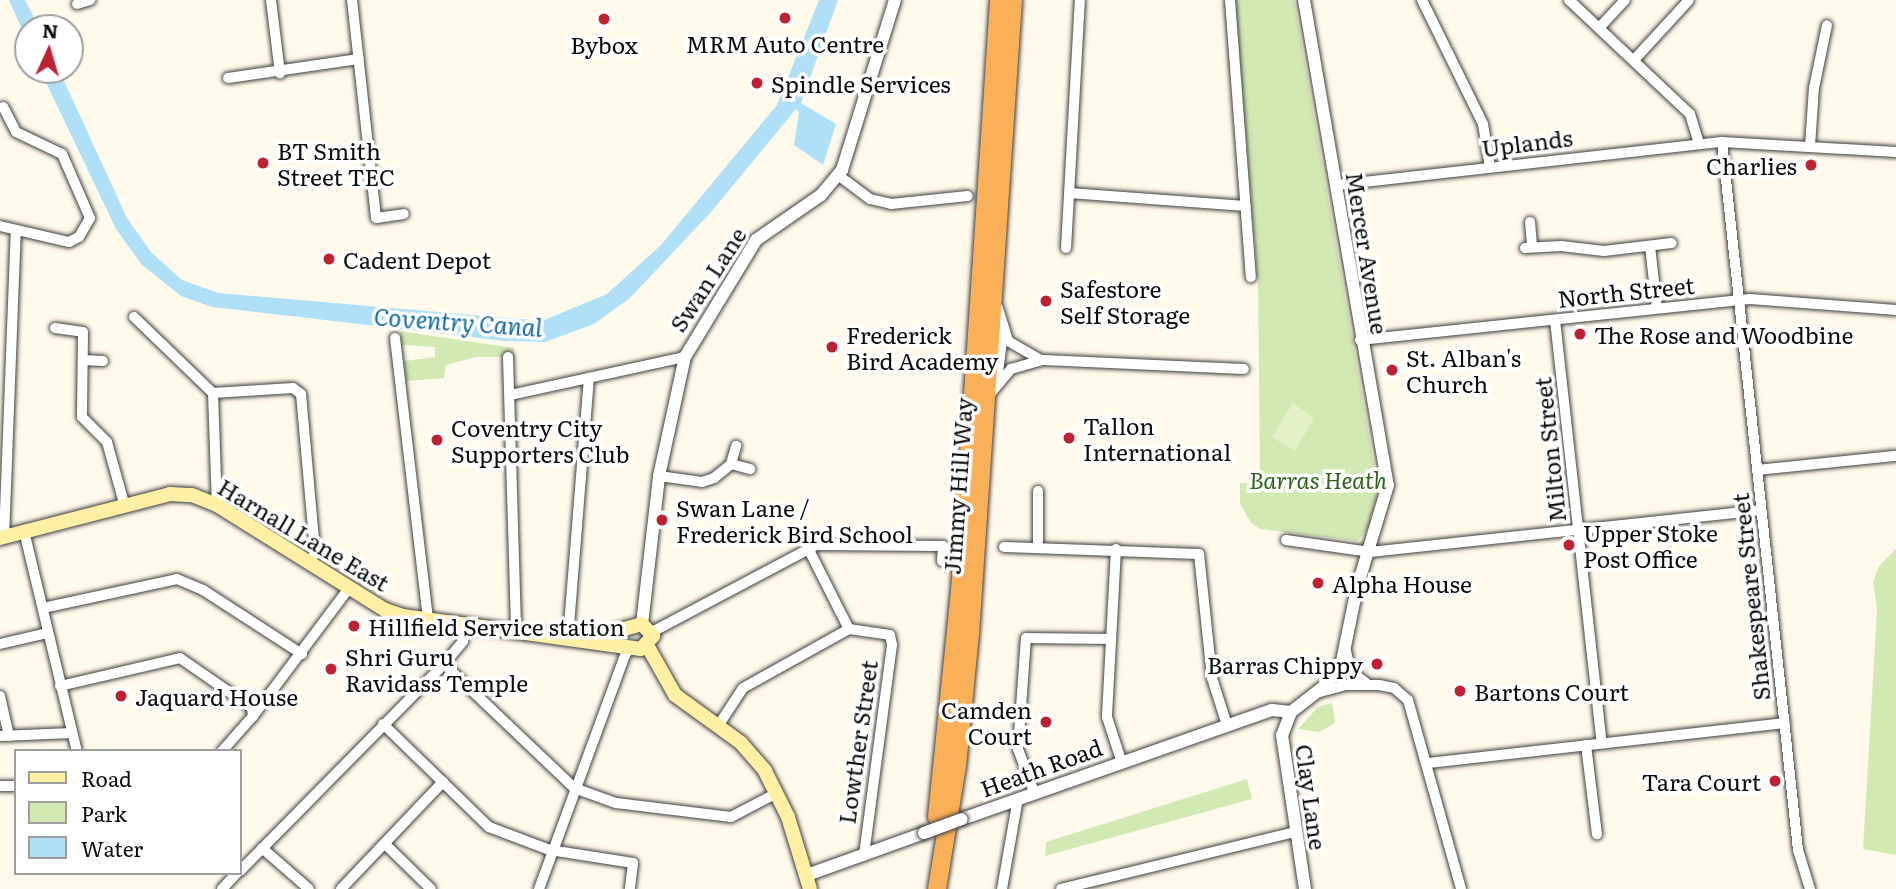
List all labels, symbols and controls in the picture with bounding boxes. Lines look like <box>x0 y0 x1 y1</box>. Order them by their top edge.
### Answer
marker: MRM Auto Centre <box>777 10 793 26</box>
marker: Bybox <box>596 11 612 27</box>
north arrow <box>14 14 84 84</box>
text: N <box>41 16 59 45</box>
place label: MRM Auto Centre <box>686 29 884 57</box>
place label: Bybox <box>570 30 638 58</box>
place label: Spindle Services <box>771 69 951 97</box>
marker: Spindle Services <box>749 75 765 91</box>
street label: Uplands <box>1480 123 1574 161</box>
place label: BT Smith Street TEC <box>277 136 395 190</box>
place label: Charlies <box>1706 151 1797 179</box>
marker: BT Smith Street TEC <box>255 155 271 171</box>
marker: Charlies <box>1803 157 1819 173</box>
street label: Mercer Avenue <box>1342 170 1394 336</box>
street label: Swan Lane <box>663 222 751 336</box>
place label: Cadent Depot <box>343 245 491 273</box>
marker: Cadent Depot <box>321 251 337 267</box>
street label: North Street <box>1556 270 1696 312</box>
place label: Safestore Self Storage <box>1060 274 1190 328</box>
marker: Safestore Self Storage <box>1038 293 1054 309</box>
water label: Coventry Canal <box>373 301 543 341</box>
place label: Frederick Bird Academy <box>846 320 999 374</box>
place label: The Rose and Woodbine <box>1594 320 1853 348</box>
marker: The Rose and Woodbine <box>1572 326 1588 342</box>
marker: Frederick Bird Academy <box>824 339 840 355</box>
place label: St. Alban's Church <box>1406 343 1521 397</box>
marker: St. Alban's Church <box>1384 362 1400 378</box>
street label: Milton Street <box>1528 376 1570 524</box>
street label: Jimmy Hill Way <box>937 397 977 575</box>
place label: Tallon International <box>1083 411 1231 465</box>
place label: Coventry City Supporters Club <box>451 413 629 467</box>
marker: Tallon International <box>1061 430 1077 446</box>
marker: Coventry City Supporters Club <box>429 432 445 448</box>
park label: Barras Heath <box>1249 465 1387 493</box>
street label: Harnall Lane East <box>213 472 395 596</box>
street label: Shakespeare Street <box>1725 492 1775 702</box>
place label: Swan Lane / Frederick Bird School <box>676 493 913 547</box>
marker: Swan Lane / Frederick Bird School <box>654 512 670 528</box>
place label: Upper Stoke Post Office <box>1583 518 1718 572</box>
marker: Upper Stoke Post Office <box>1561 537 1577 553</box>
place label: Alpha House <box>1332 569 1472 597</box>
marker: Alpha House <box>1310 575 1326 591</box>
place label: Hillfield Service station <box>368 612 625 640</box>
marker: Hillfield Service station <box>346 618 362 634</box>
place label: Shri Guru Ravidass Temple <box>345 642 528 696</box>
place label: Barras Chippy <box>1207 650 1363 678</box>
marker: Barras Chippy <box>1369 656 1385 672</box>
street label: Lowther Street <box>832 658 882 826</box>
marker: Shri Guru Ravidass Temple <box>323 661 339 677</box>
place label: Bartons Court <box>1474 677 1629 705</box>
place label: Jaquard House <box>135 682 298 710</box>
marker: Bartons Court <box>1452 683 1468 699</box>
marker: Jaquard House <box>113 688 129 704</box>
place label: Camden Court <box>941 695 1032 749</box>
marker: Camden Court <box>1038 714 1054 730</box>
street label: Heath Road <box>976 732 1106 802</box>
street label: Clay Lane <box>1291 742 1333 852</box>
legend <box>14 749 242 875</box>
text: Road <box>81 762 132 793</box>
place label: Tara Court <box>1641 767 1761 795</box>
marker: Tara Court <box>1767 773 1783 789</box>
text: Park <box>81 797 127 828</box>
text: Water <box>81 832 143 863</box>

